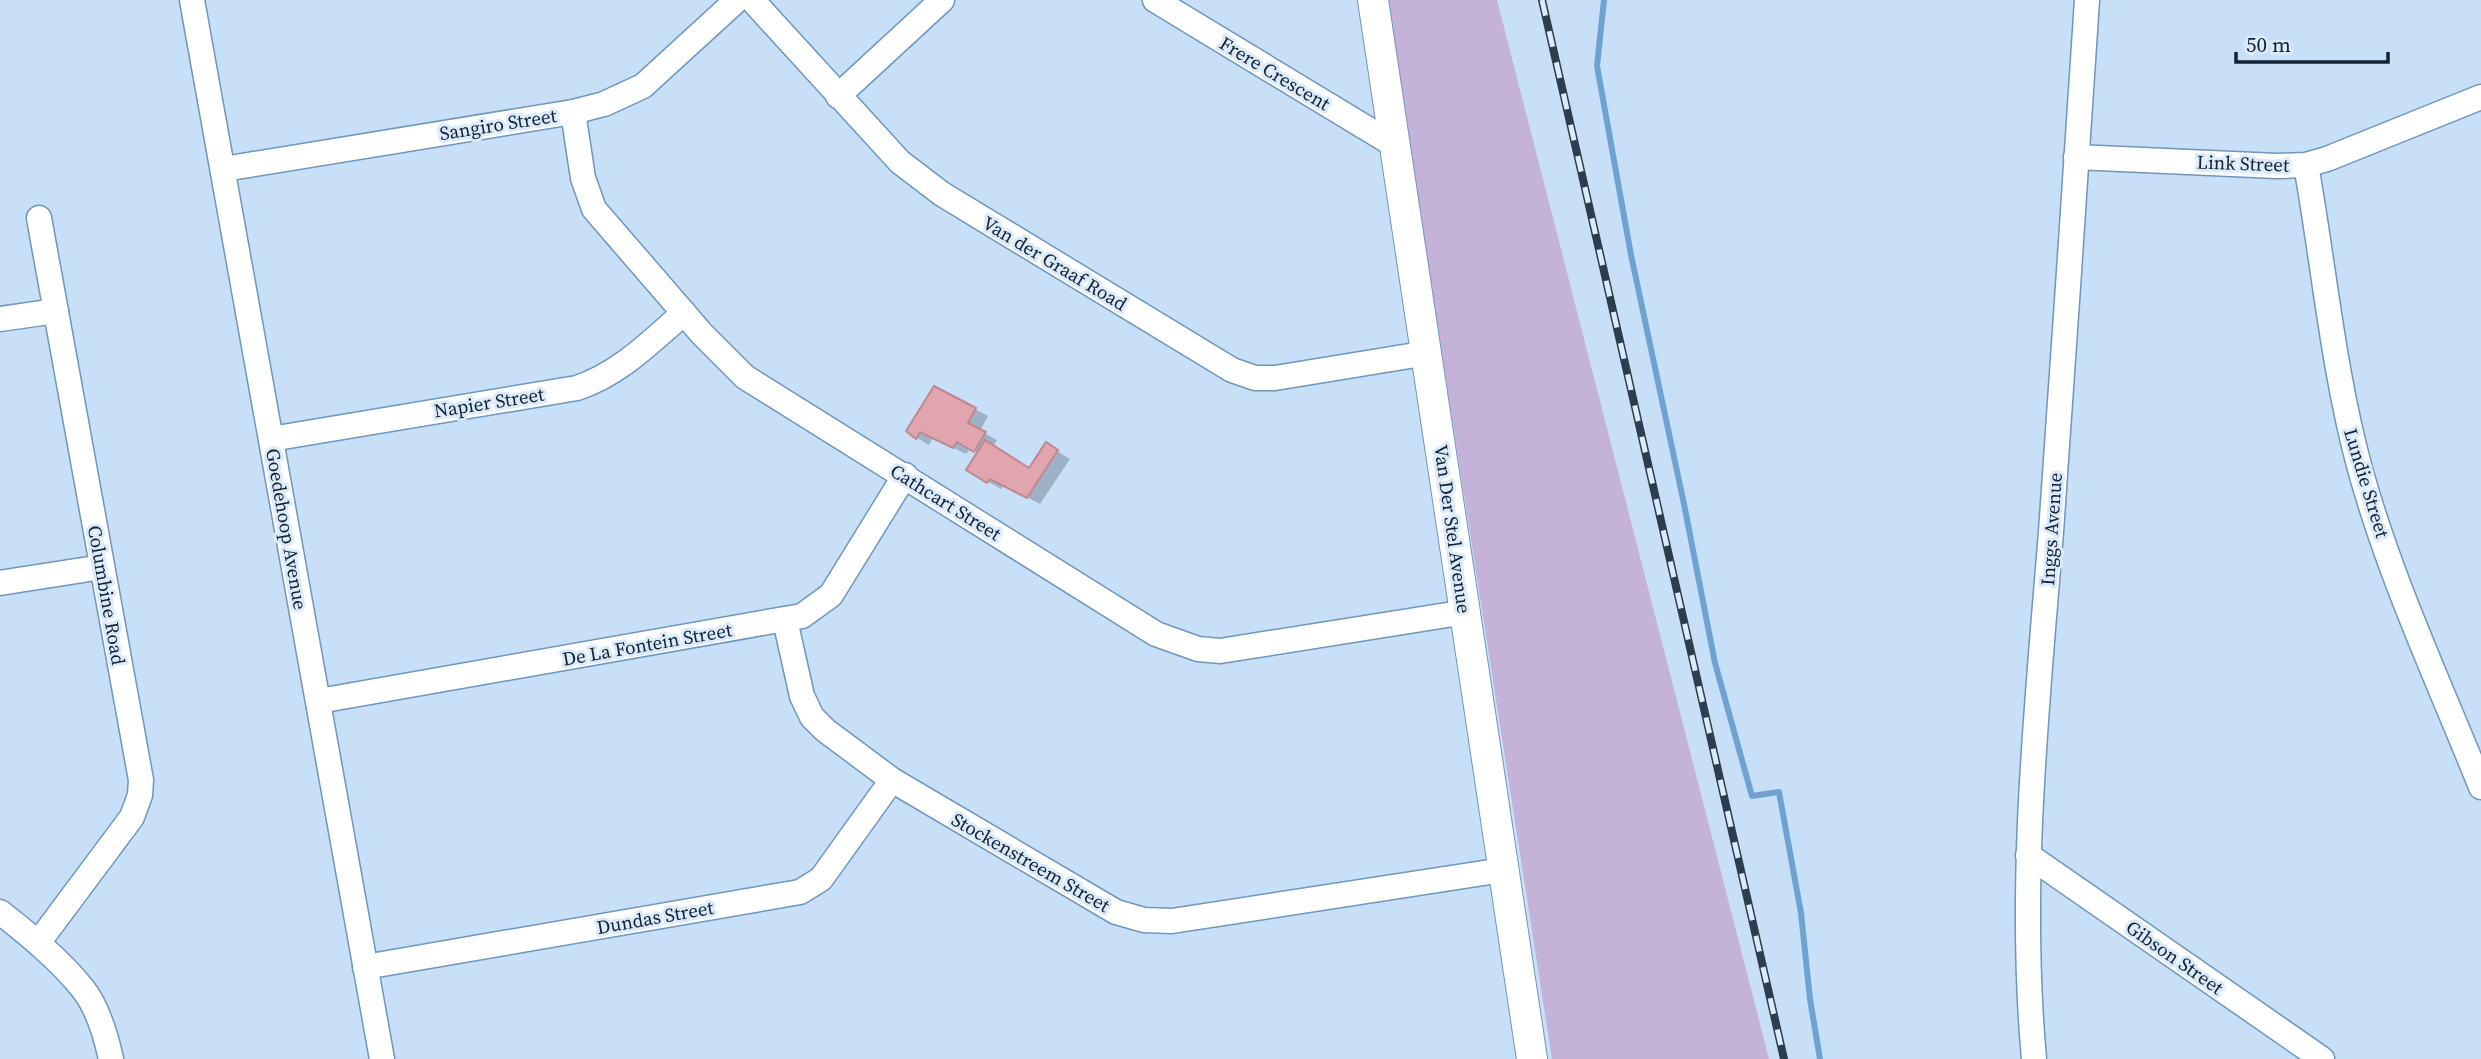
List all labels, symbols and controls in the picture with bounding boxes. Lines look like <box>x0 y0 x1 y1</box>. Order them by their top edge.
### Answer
scale bar <box>2236 21 2388 65</box>
street label: Frere Crescent <box>1215 30 1336 117</box>
text: 50 m <box>2246 30 2291 59</box>
street label: Sangiro Street <box>438 102 559 146</box>
street label: Link Street <box>2196 148 2290 178</box>
street label: Van der Graaf Road <box>978 210 1132 317</box>
street label: Napier Street <box>432 380 547 424</box>
street label: Lundie Street <box>2338 425 2396 542</box>
street label: Van Der Stel Avenue <box>1428 443 1478 615</box>
street label: Goedehoop Avenue <box>260 446 314 612</box>
street label: Cathcart Street <box>886 458 1007 547</box>
street label: Inggs Avenue <box>2034 472 2068 586</box>
street label: Columbine Road <box>82 523 132 667</box>
street label: De La Fontein Street <box>560 616 735 672</box>
street label: Stockenstreem Street <box>947 806 1116 918</box>
street label: Dundas Street <box>595 894 716 940</box>
street label: Gibson Street <box>2121 914 2230 1001</box>

